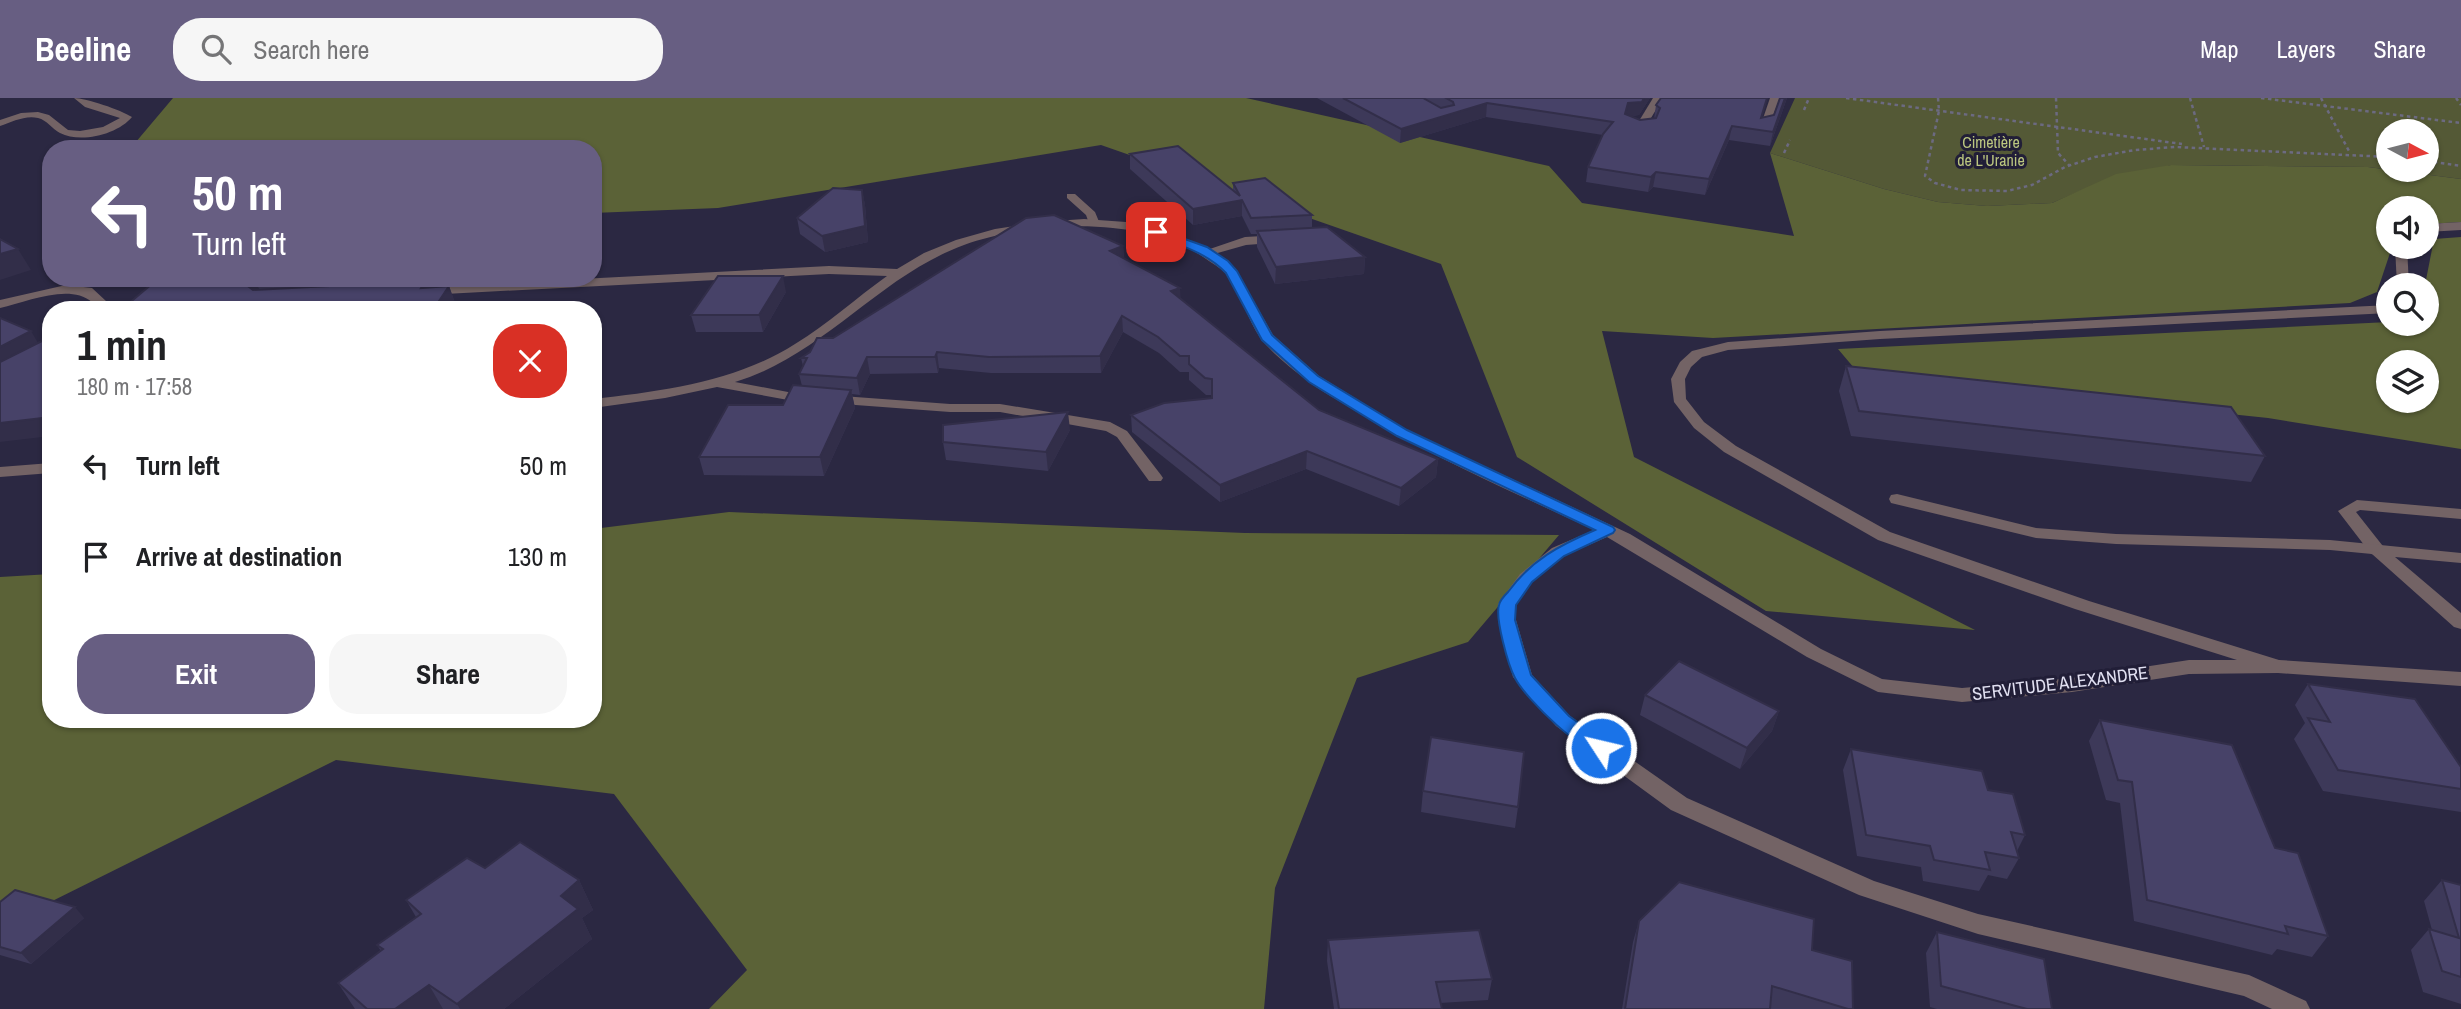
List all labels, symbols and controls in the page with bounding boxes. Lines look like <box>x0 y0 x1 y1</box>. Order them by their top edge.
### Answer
search box <box>173 18 663 81</box>
text: Beeline <box>35 27 131 71</box>
icon: search <box>197 30 235 68</box>
text: Search here <box>253 32 369 67</box>
text: Map <box>2200 33 2238 65</box>
text: Layers <box>2276 33 2335 65</box>
text: Share <box>2373 33 2426 65</box>
north arrow <box>2376 119 2440 182</box>
map controls <box>2376 119 2439 413</box>
park label: Cimetière de L'Uranie <box>1957 131 2025 171</box>
text: 50 m <box>192 159 284 225</box>
icon: left <box>77 168 168 259</box>
button: sound <box>2376 196 2439 259</box>
pin <box>1126 202 1186 262</box>
icon: arrive <box>1137 213 1175 251</box>
text: Turn left <box>192 222 286 265</box>
button: search <box>2376 273 2439 336</box>
text: 1 min <box>77 317 167 373</box>
button: close <box>493 324 567 398</box>
button: layers <box>2376 350 2439 413</box>
text: 180 m · 17:58 <box>77 371 192 402</box>
icon: left <box>77 447 115 485</box>
text: Turn left <box>136 448 220 483</box>
text: 50 m <box>520 448 567 483</box>
icon: arrive <box>77 538 115 576</box>
text: Arrive at destination <box>136 539 342 574</box>
text: 130 m <box>508 539 567 574</box>
button: Exit <box>77 634 315 714</box>
button: Share <box>329 634 567 714</box>
street label: SERVITUDE ALEXANDRE <box>1971 660 2149 706</box>
position arrow <box>1564 711 1638 785</box>

